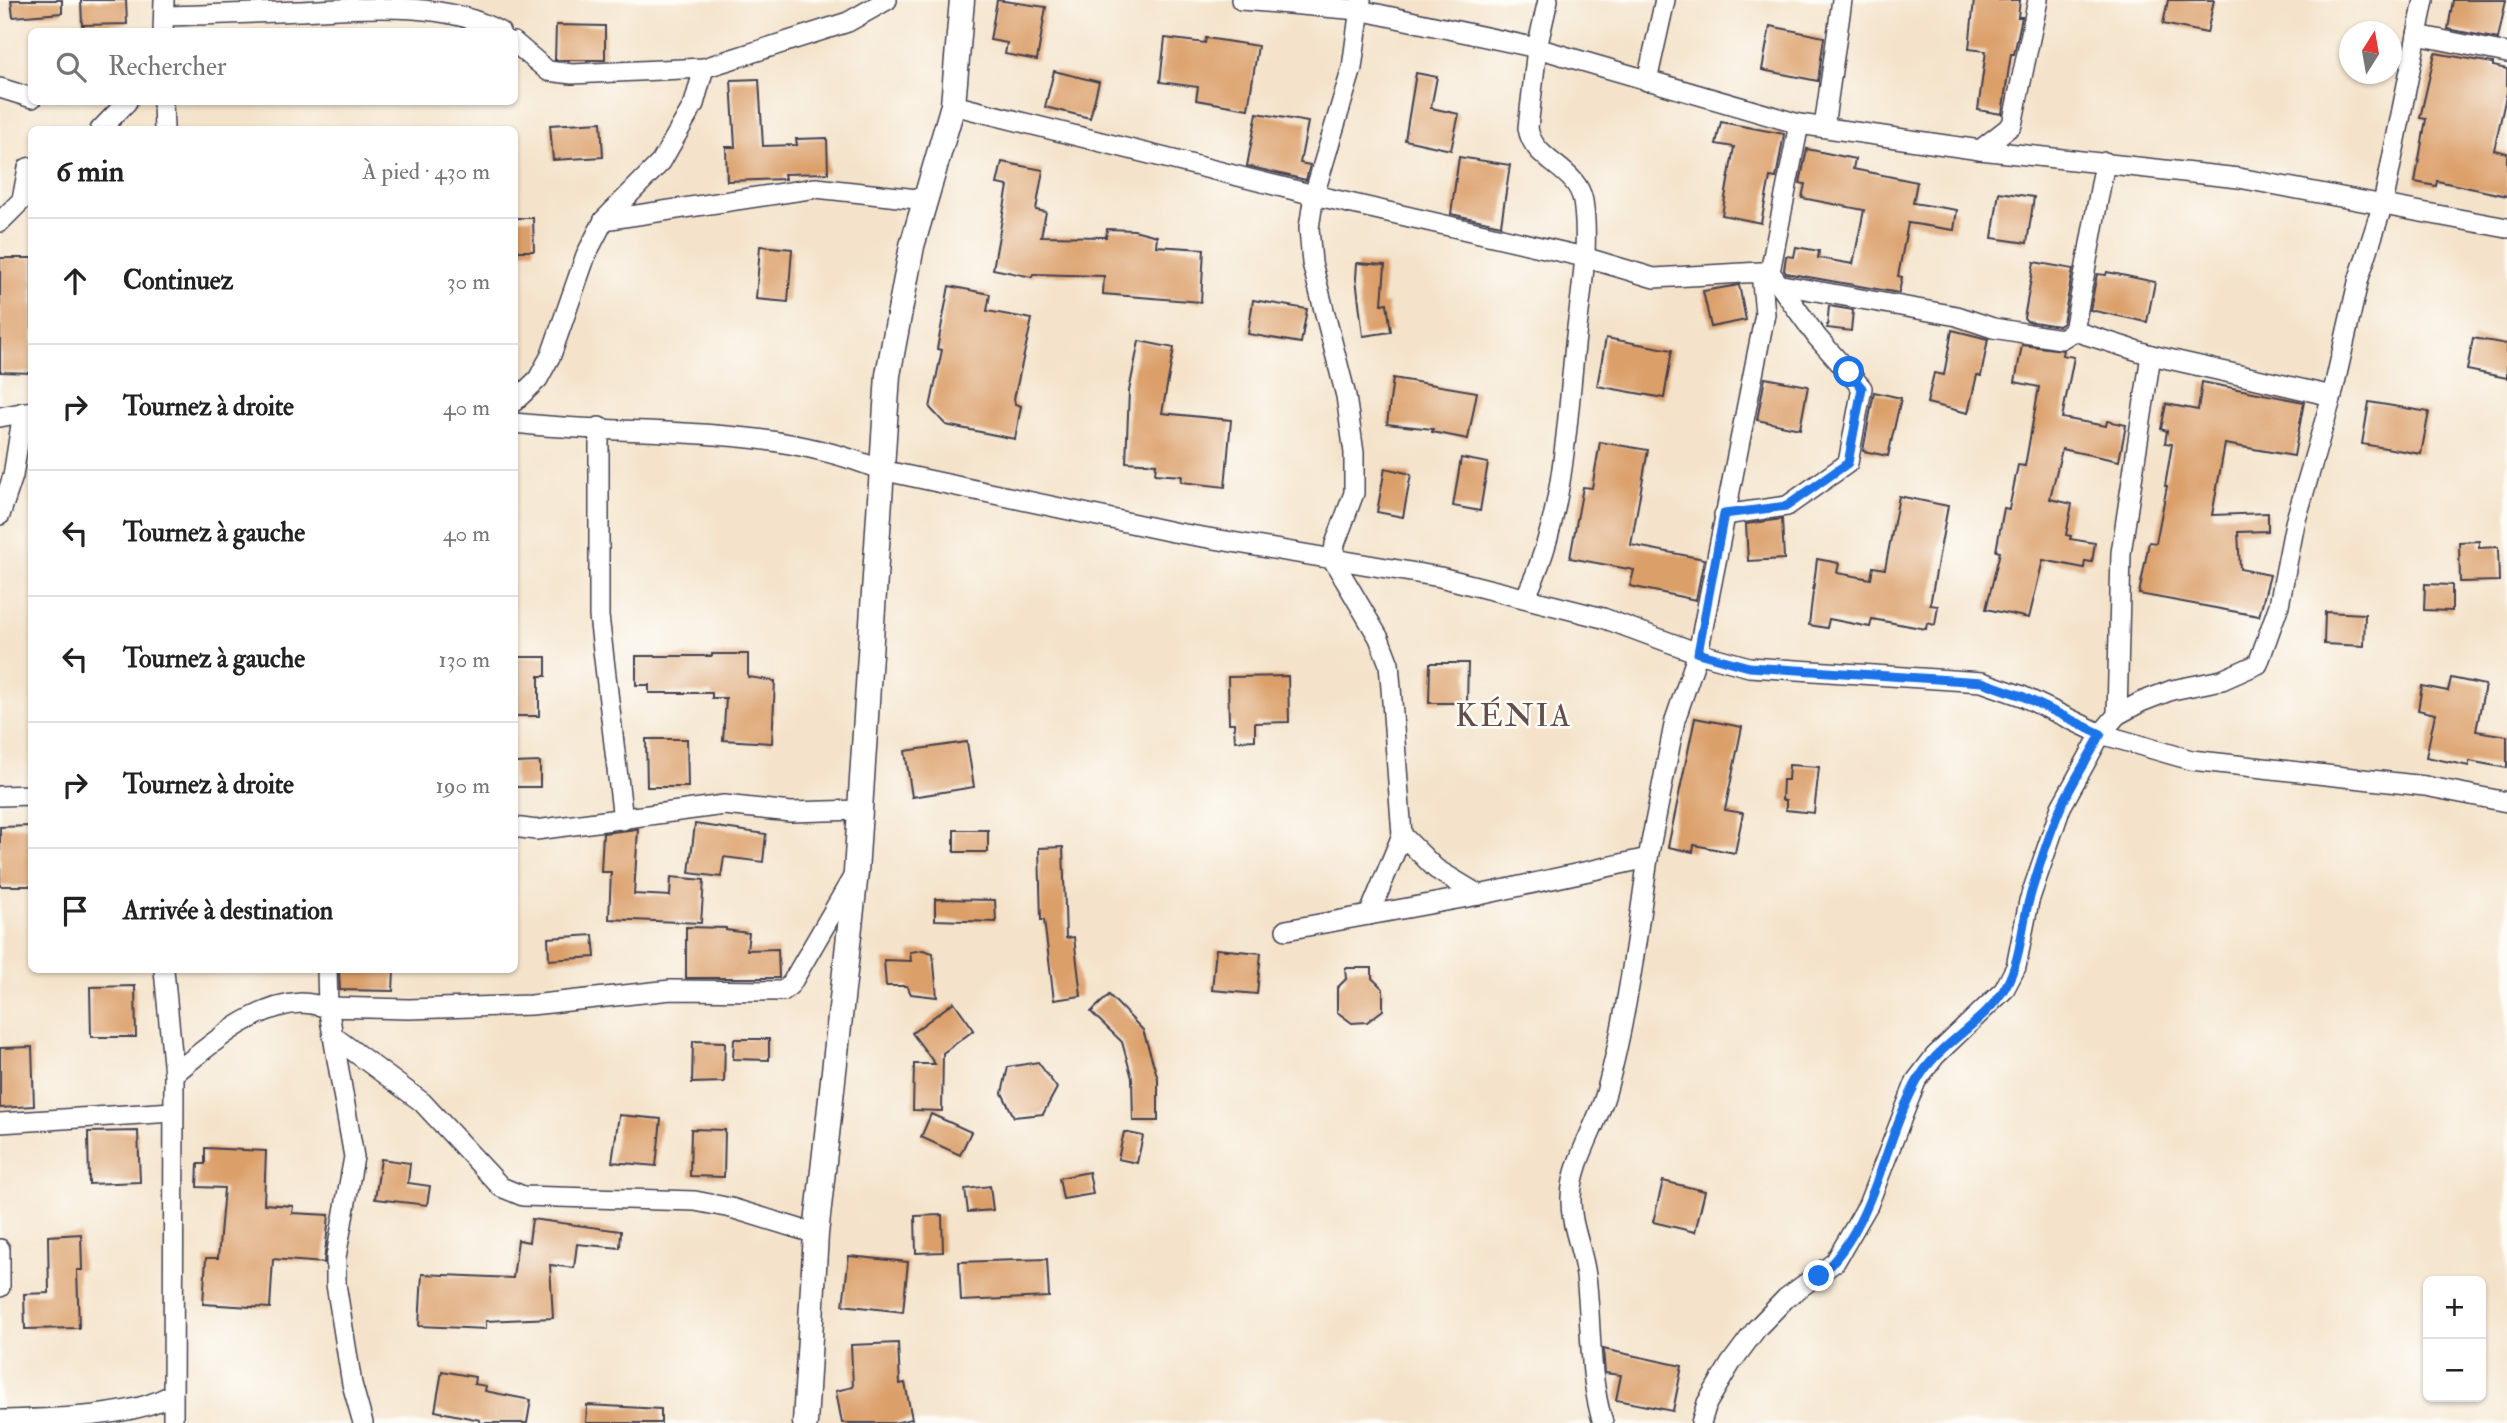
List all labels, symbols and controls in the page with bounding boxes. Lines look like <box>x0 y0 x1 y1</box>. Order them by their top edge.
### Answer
north arrow <box>2339 21 2402 84</box>
search box <box>28 28 518 105</box>
icon: search <box>52 48 90 86</box>
text: Rechercher <box>108 51 227 83</box>
text: 6 min <box>56 153 124 190</box>
text: À pied · 430 m <box>362 157 490 186</box>
icon: ahead <box>56 262 94 300</box>
text: Continuez <box>123 265 233 297</box>
text: 30 m <box>447 267 490 296</box>
route start <box>1833 356 1864 387</box>
icon: right <box>56 388 94 426</box>
text: Tournez à droite <box>123 391 294 423</box>
text: 40 m <box>443 393 490 422</box>
icon: left <box>56 514 94 552</box>
text: Tournez à gauche <box>123 517 305 549</box>
text: 40 m <box>443 519 490 548</box>
icon: left <box>56 640 94 678</box>
text: Tournez à gauche <box>123 643 305 675</box>
text: 130 m <box>438 645 490 674</box>
district label: KÉNIA <box>1455 696 1573 736</box>
icon: right <box>56 766 94 804</box>
text: Tournez à droite <box>123 769 294 801</box>
text: 190 m <box>436 771 490 800</box>
icon: arrive <box>56 892 94 930</box>
text: Arrivée à destination <box>123 895 333 927</box>
route end <box>1803 1260 1834 1291</box>
map controls <box>2423 1276 2486 1402</box>
button: + <box>2423 1276 2486 1339</box>
button: − <box>2423 1339 2486 1402</box>

